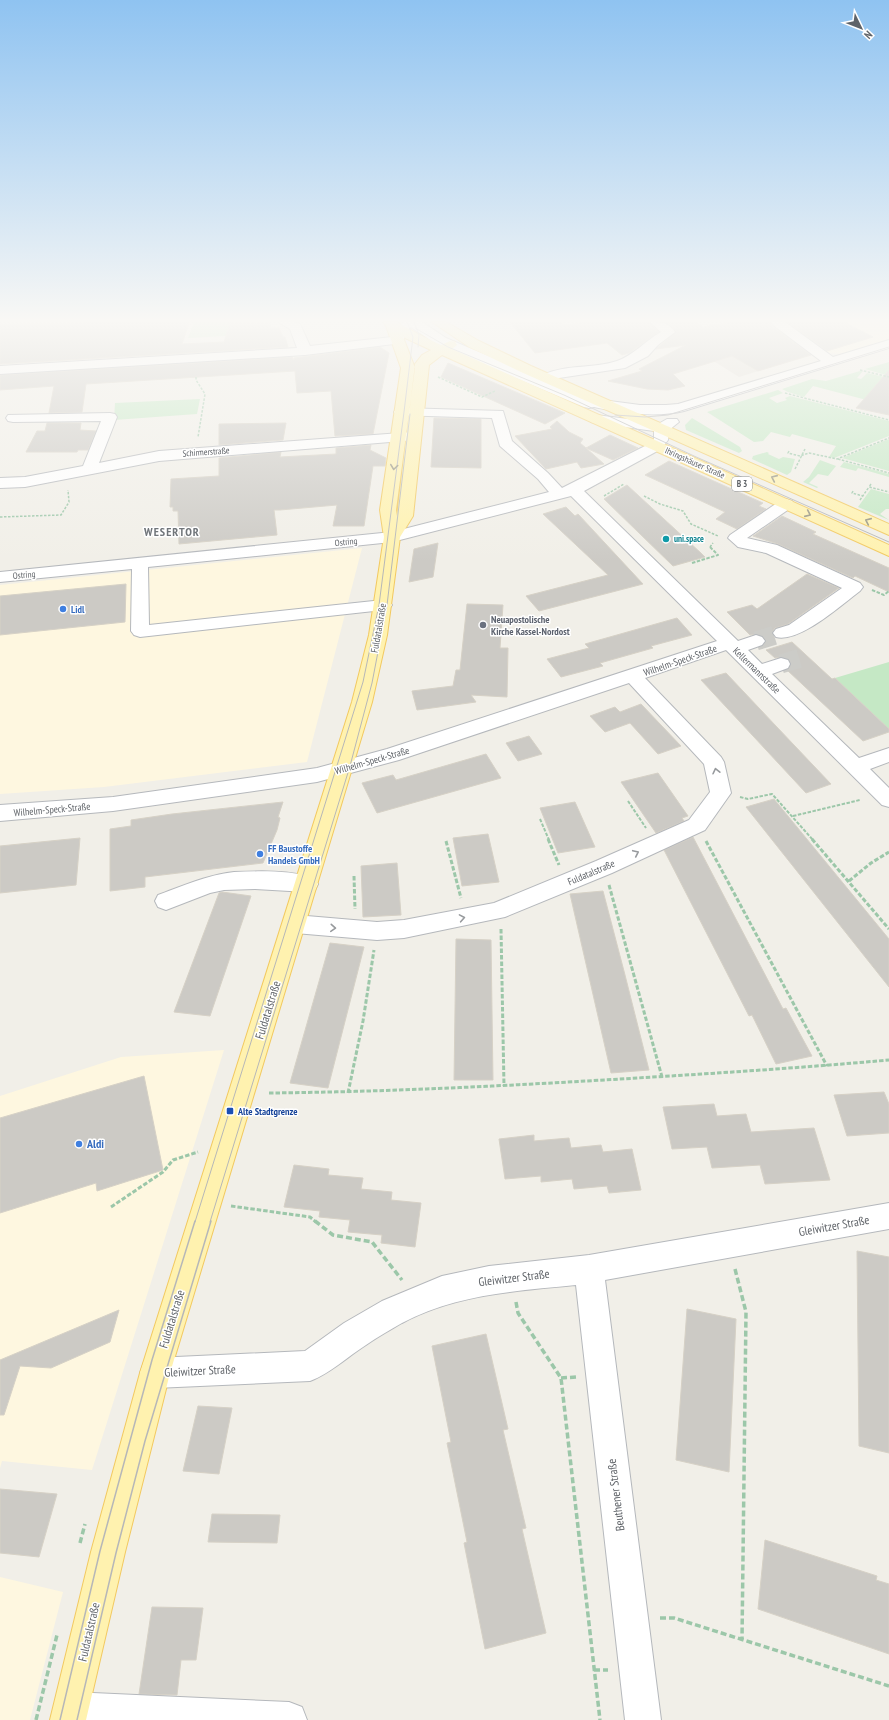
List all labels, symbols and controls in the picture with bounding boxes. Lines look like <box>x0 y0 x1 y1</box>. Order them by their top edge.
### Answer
north arrow <box>841 8 881 48</box>
text: N <box>861 28 875 42</box>
street label: Schirmerstraße <box>182 444 230 459</box>
street label: Ihringshäuser Straße <box>664 444 727 481</box>
one-way arrow <box>390 464 399 470</box>
one-way arrow <box>770 475 778 483</box>
road number: B 3 <box>732 477 752 491</box>
one-way arrow <box>804 509 812 517</box>
one-way arrow <box>865 517 872 525</box>
district label: WESERTOR <box>143 524 200 539</box>
place label: uni.space <box>674 533 704 544</box>
marker: uni.space <box>661 534 671 544</box>
street label: Ostring <box>334 535 358 548</box>
street label: Ostring <box>12 568 36 581</box>
street label: Fuldatalstraße <box>368 602 389 654</box>
place label: Lidl <box>71 603 85 616</box>
marker: Lidl <box>58 604 68 614</box>
place label: Neuapostolische Kirche Kassel-Nordost <box>491 613 570 638</box>
marker: Neuapostolische Kirche Kassel-Nordost <box>478 620 488 630</box>
street label: Wilhelm-Speck-Straße <box>642 642 719 679</box>
street label: Kellermannstraße <box>730 644 783 696</box>
street label: Wilhelm-Speck-Straße <box>333 744 411 777</box>
one-way arrow <box>713 768 721 774</box>
street label: Wilhelm-Speck-Straße <box>13 800 91 819</box>
place label: FF Baustoffe Handels GmbH <box>268 842 320 867</box>
marker: FF Baustoffe Handels GmbH <box>255 849 265 859</box>
one-way arrow <box>632 849 639 857</box>
street label: Fuldatalstraße <box>566 857 617 888</box>
one-way arrow <box>459 914 465 923</box>
one-way arrow <box>330 924 336 933</box>
street label: Fuldatalstraße <box>252 979 283 1041</box>
place label: Alte Stadtgrenze <box>237 1105 298 1118</box>
marker: Alte Stadtgrenze <box>225 1106 235 1116</box>
place label: Aldi <box>86 1136 104 1151</box>
marker: Aldi <box>74 1139 84 1149</box>
street label: Gleiwitzer Straße <box>797 1212 870 1239</box>
street label: Gleiwitzer Straße <box>478 1266 550 1289</box>
street label: Fuldatalstraße <box>156 1288 187 1350</box>
street label: Gleiwitzer Straße <box>164 1361 236 1380</box>
street label: Beuthener Straße <box>604 1458 627 1532</box>
street label: Fuldatalstraße <box>74 1601 103 1663</box>

